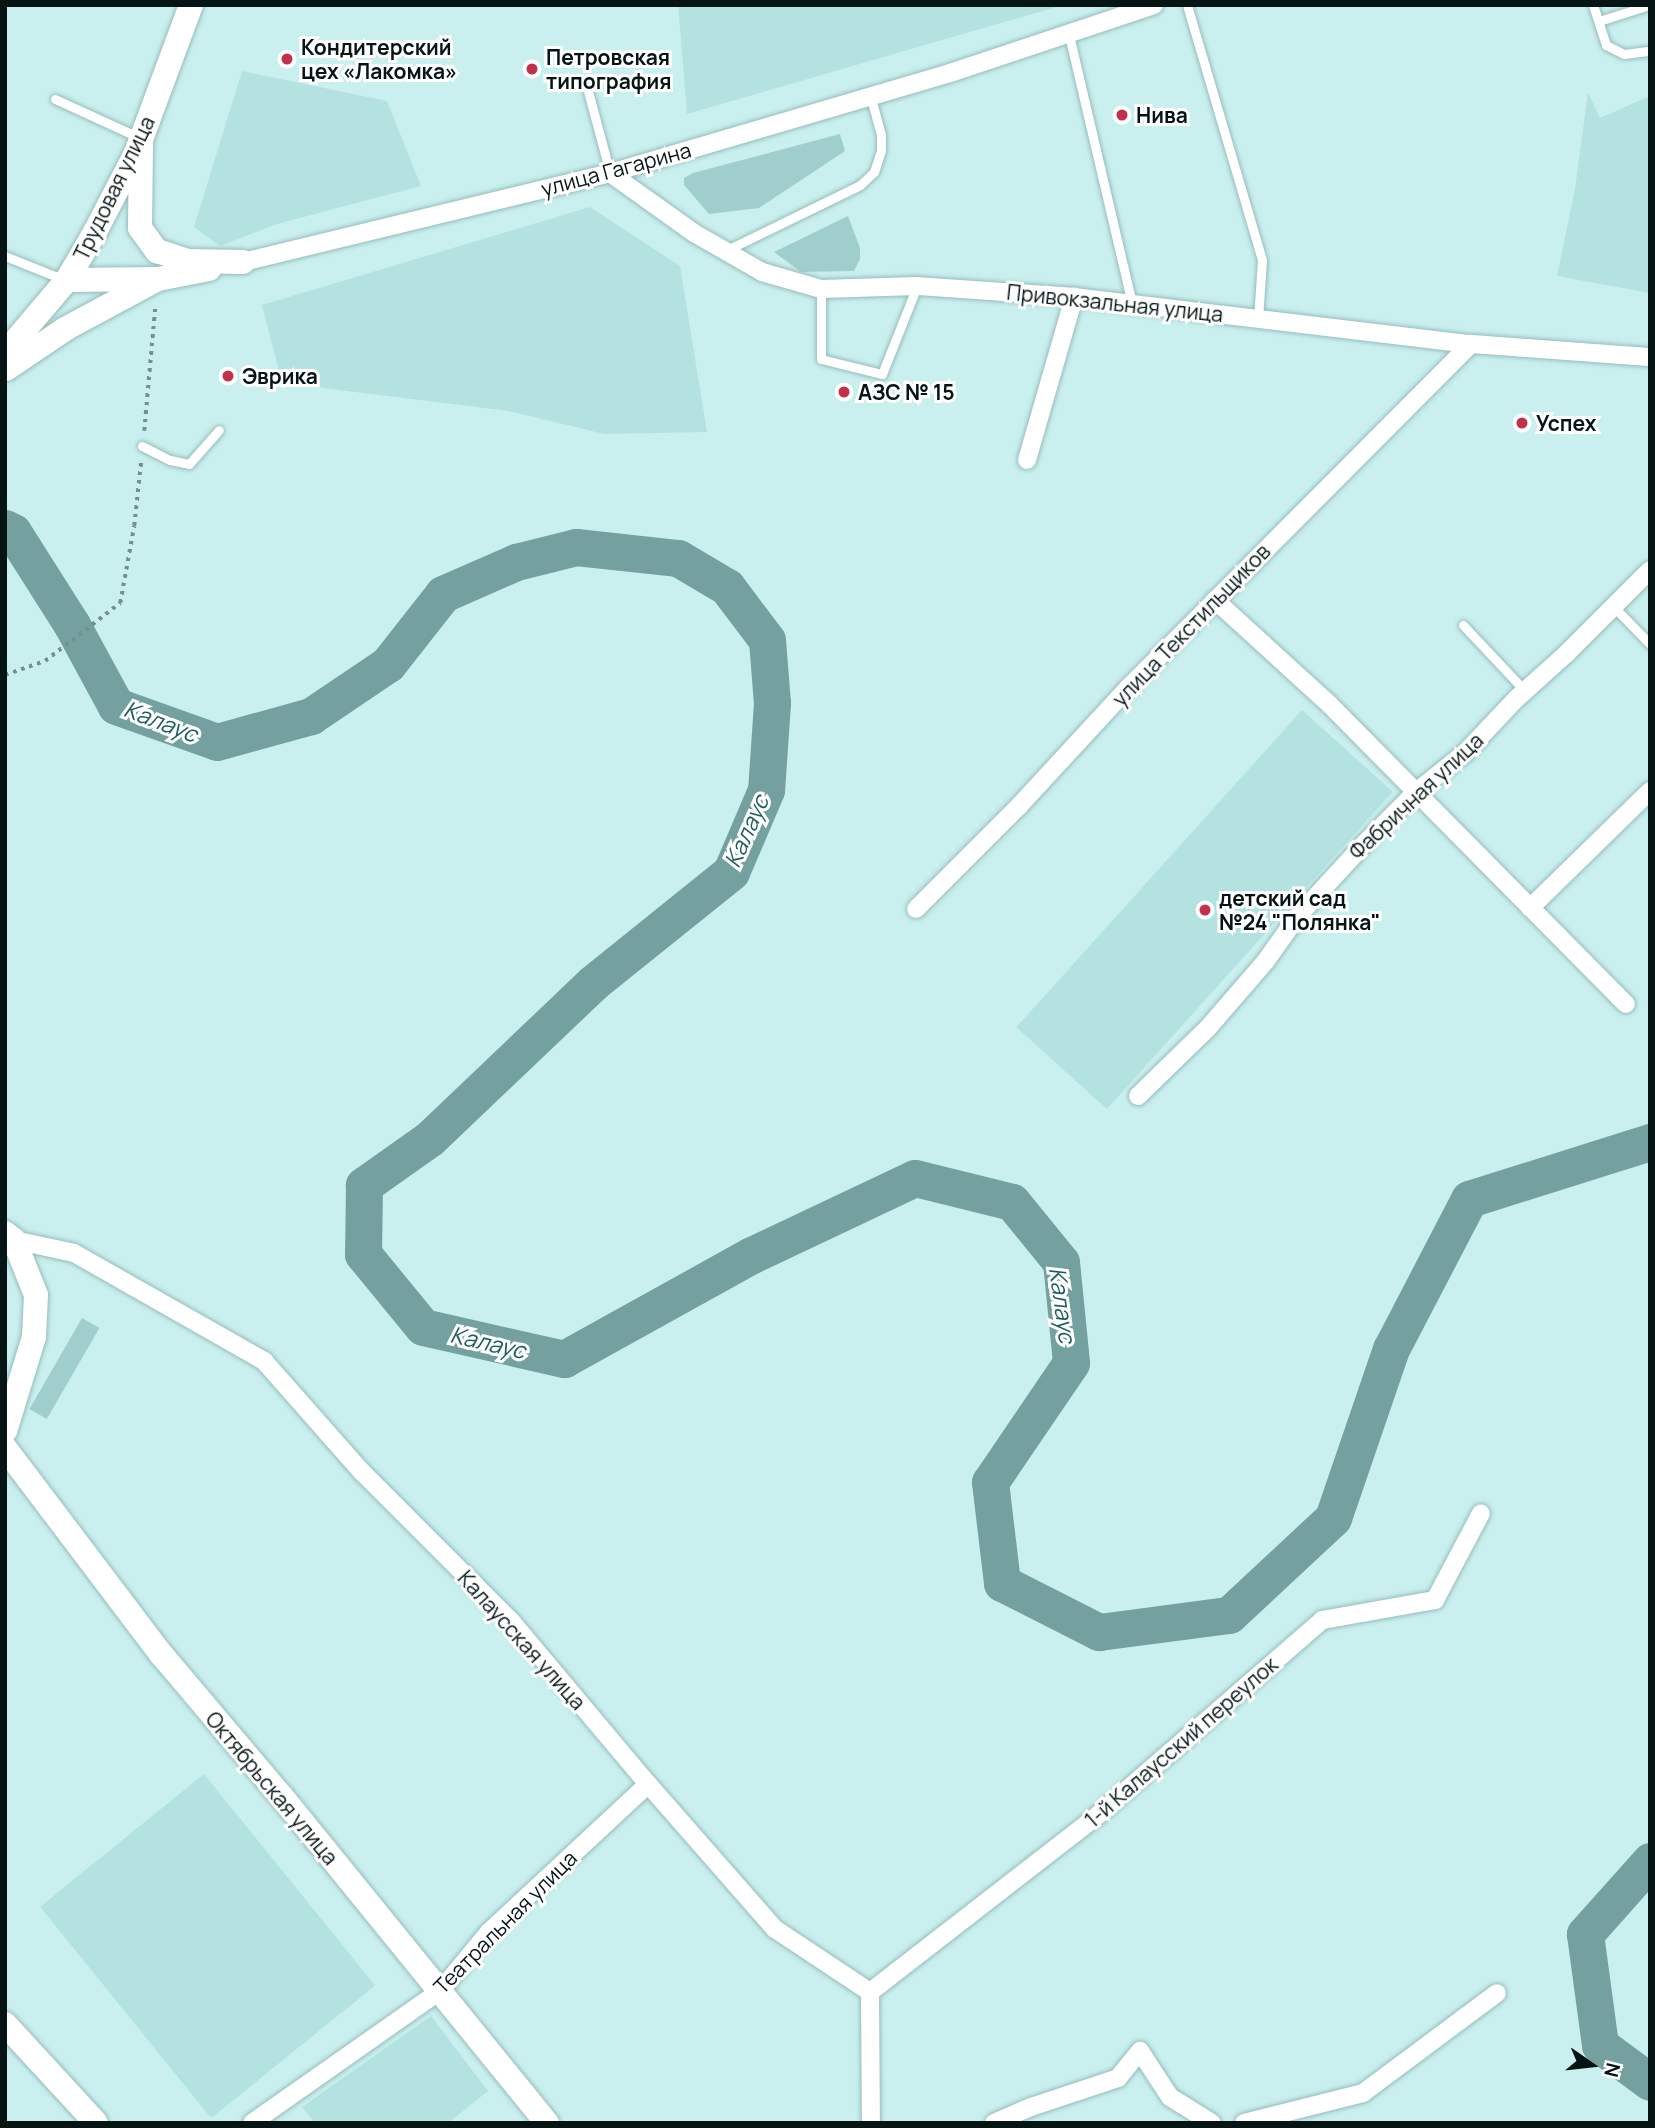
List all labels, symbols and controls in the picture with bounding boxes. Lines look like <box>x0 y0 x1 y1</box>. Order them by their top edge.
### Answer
place label: Кондитерский цех «Лакомка» <box>301 34 457 84</box>
place label: Петровская типография <box>546 44 672 94</box>
marker: Кондитерский цех «Лакомка» <box>279 51 295 67</box>
marker: Петровская типография <box>524 61 540 77</box>
place label: Нива <box>1136 102 1188 128</box>
marker: Нива <box>1114 107 1130 123</box>
street label: Трудовая улица <box>68 112 160 264</box>
street label: улица Гагарина <box>538 137 694 201</box>
street label: Привокзальная улица <box>1006 279 1224 327</box>
place label: Эврика <box>242 363 318 389</box>
marker: Эврика <box>220 368 236 384</box>
place label: АЗС № 15 <box>858 379 954 405</box>
marker: АЗС № 15 <box>836 384 852 400</box>
place label: Успех <box>1536 410 1596 436</box>
marker: Успех <box>1514 415 1530 431</box>
street label: улица Текстильщиков <box>1107 539 1275 711</box>
water label: Калаус <box>121 694 201 748</box>
street label: Фабричная улица <box>1344 728 1488 864</box>
water label: Калаус <box>718 791 774 871</box>
place label: детский сад №24 "Полянка" <box>1219 885 1381 935</box>
marker: детский сад №24 "Полянка" <box>1197 902 1213 918</box>
water label: Калаус <box>1044 1265 1082 1345</box>
water label: Калаус <box>448 1320 528 1364</box>
street label: Калаусская улица <box>453 1565 591 1715</box>
street label: 1-й Калаусский переулок <box>1080 1652 1282 1832</box>
street label: Октябрьская улица <box>201 1706 343 1870</box>
street label: Театральная улица <box>428 1845 582 1999</box>
north arrow <box>1557 2030 1627 2100</box>
text: N <box>1598 2060 1627 2080</box>

